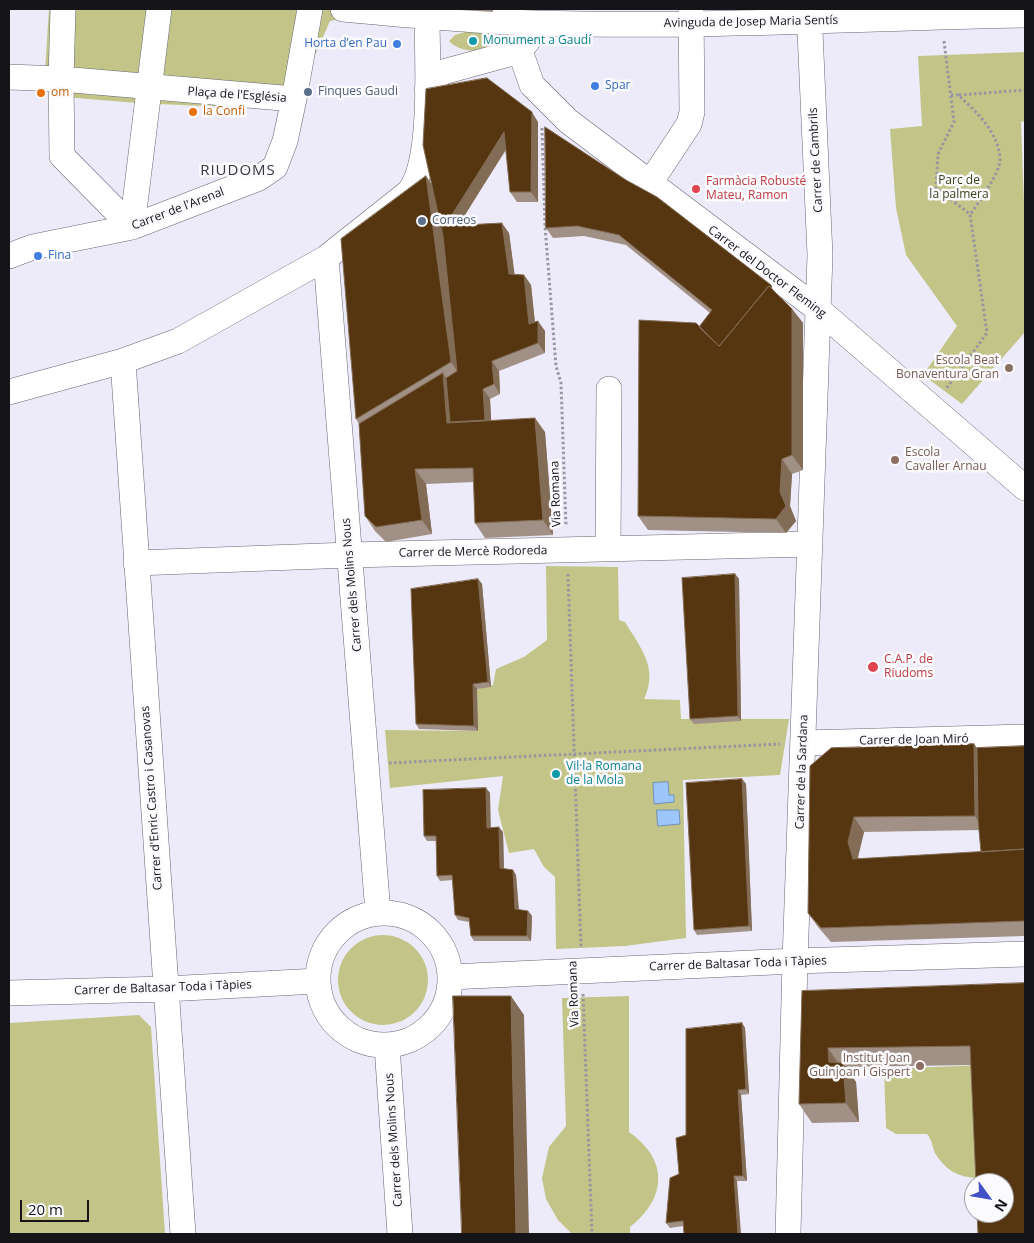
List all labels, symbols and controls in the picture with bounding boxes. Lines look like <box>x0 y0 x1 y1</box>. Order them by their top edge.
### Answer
street label: Avinguda de Josep Maria Sentís <box>664 13 838 31</box>
place label: Monument a Gaudí <box>483 34 591 48</box>
marker: Monument a Gaudí <box>467 35 479 47</box>
place label: Horta d’en Pau <box>304 37 387 51</box>
marker: Horta d’en Pau <box>391 38 403 50</box>
place label: Spar <box>605 79 630 93</box>
marker: Spar <box>589 80 601 92</box>
street label: Plaça de l'Església <box>187 84 287 106</box>
place label: Finques Gaudi <box>318 85 398 99</box>
place label: om <box>51 86 69 100</box>
marker: Finques Gaudi <box>302 86 314 98</box>
marker: om <box>35 87 47 99</box>
place label: la Confi <box>203 105 245 119</box>
marker: la Confi <box>187 106 199 118</box>
street label: Carrer de Cambrils <box>806 107 826 213</box>
district label: RIUDOMS <box>199 162 277 180</box>
park label: Parc de la palmera <box>929 174 989 202</box>
place label: Farmàcia Robusté Mateu, Ramon <box>706 175 806 203</box>
marker: Farmàcia Robusté Mateu, Ramon <box>690 183 702 195</box>
street label: Carrer de l'Arenal <box>130 185 226 233</box>
place label: Correos <box>432 214 476 228</box>
marker: Correos <box>416 215 428 227</box>
street label: Carrer del Doctor Fleming <box>705 223 829 321</box>
place label: Fina <box>48 249 71 263</box>
marker: Fina <box>32 250 44 262</box>
place label: Escola Beat Bonaventura Gran <box>896 354 999 382</box>
marker: Escola Beat Bonaventura Gran <box>1003 362 1015 374</box>
place label: Escola Cavaller Arnau <box>905 446 987 474</box>
marker: Escola Cavaller Arnau <box>889 454 901 466</box>
street label: Via Romana <box>548 461 564 527</box>
street label: Carrer dels Molins Nous <box>339 517 365 653</box>
street label: Carrer de Mercè Rodoreda <box>398 544 548 560</box>
place label: C.A.P. de Riudoms <box>884 653 933 681</box>
marker: C.A.P. de Riudoms <box>866 660 880 674</box>
street label: Carrer d'Enric Castro i Casanovas <box>138 705 166 891</box>
street label: Carrer de la Sardana <box>793 714 811 830</box>
street label: Carrer de Joan Miró <box>859 732 969 748</box>
place label: Vil·la Romana de la Mola <box>566 760 642 788</box>
marker: Vil·la Romana de la Mola <box>550 768 562 780</box>
street label: Carrer de Baltasar Toda i Tàpies <box>649 954 827 974</box>
street label: Via Romana <box>566 961 582 1027</box>
street label: Carrer de Baltasar Toda i Tàpies <box>74 978 252 998</box>
place label: Institut Joan Guinjoan i Gispert <box>809 1052 910 1080</box>
marker: Institut Joan Guinjoan i Gispert <box>914 1060 926 1072</box>
street label: Carrer dels Molins Nous <box>382 1072 406 1208</box>
north arrow <box>964 1173 1014 1223</box>
scale bar <box>22 1190 91 1222</box>
text: N <box>990 1196 1012 1216</box>
text: 20 m <box>28 1199 63 1219</box>

